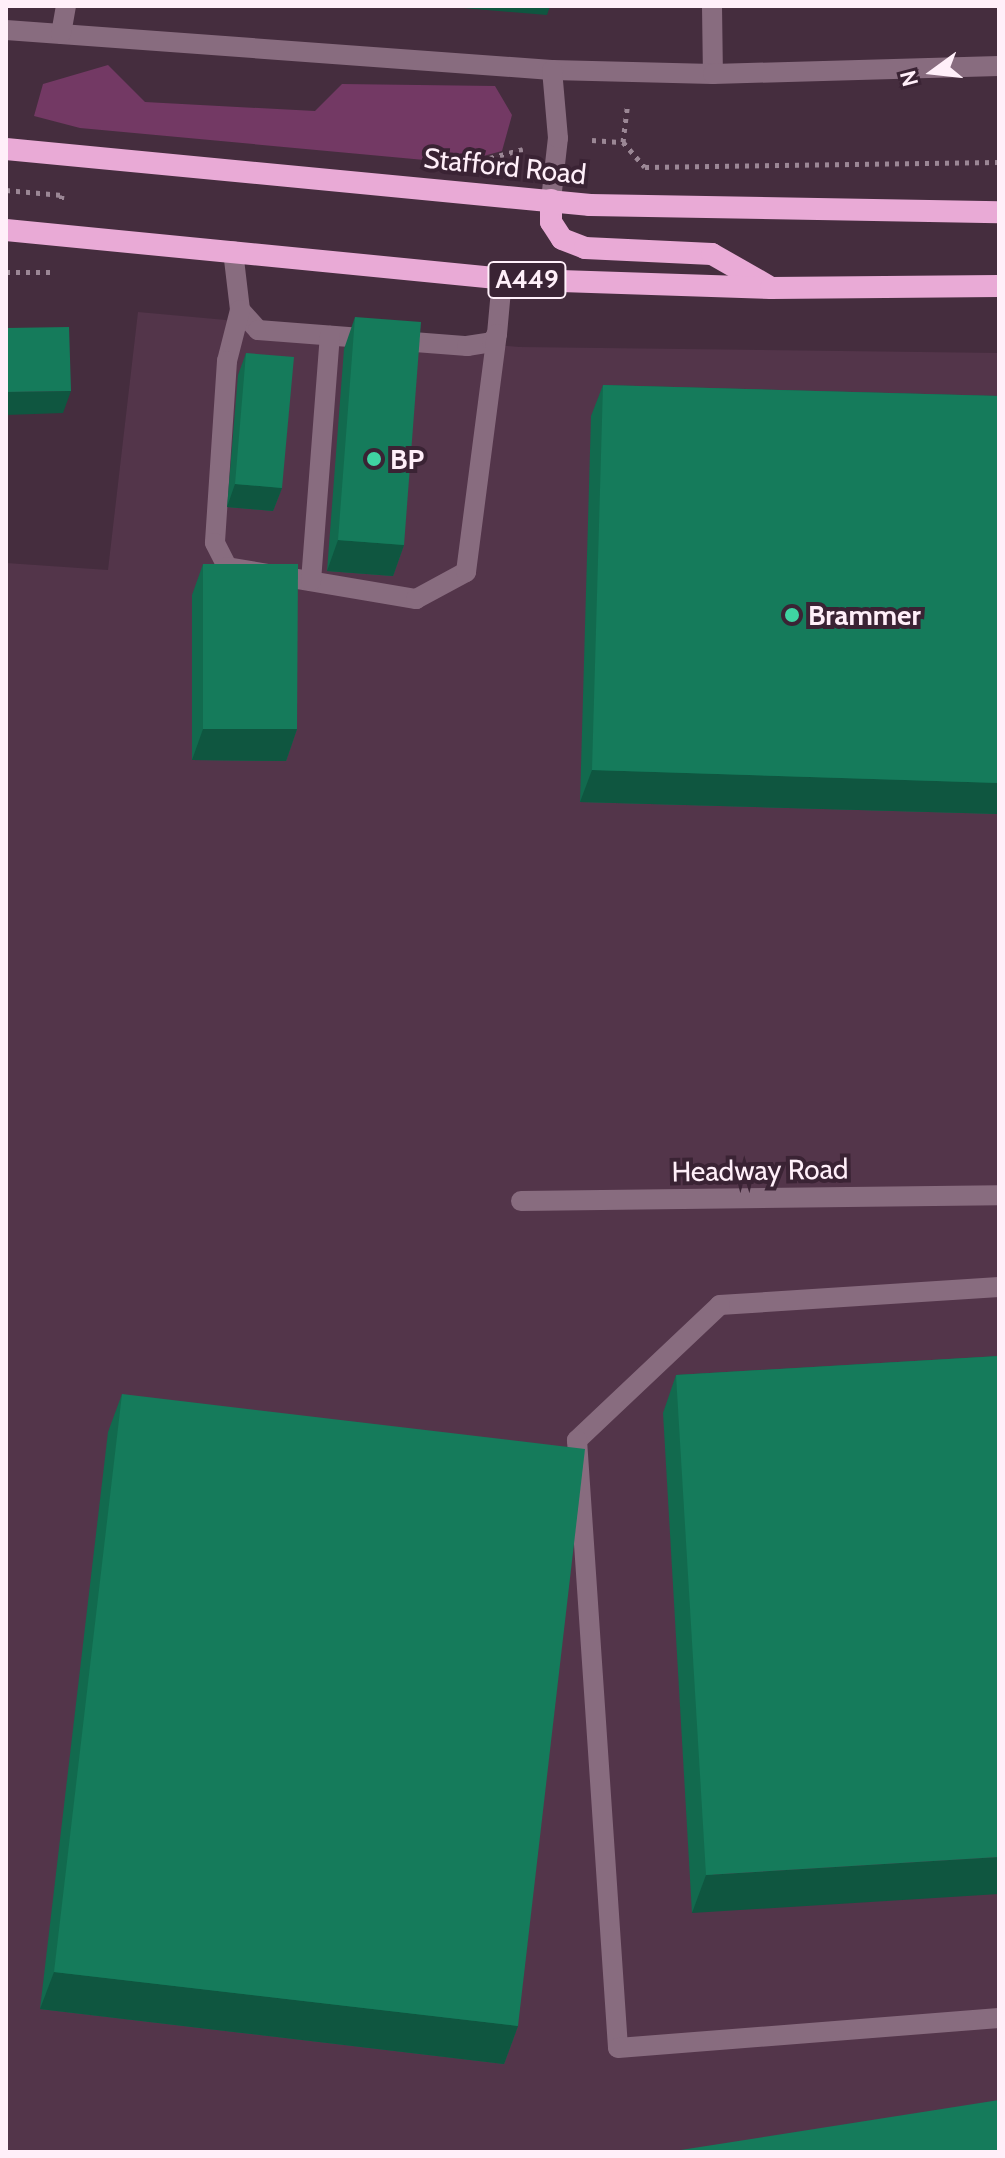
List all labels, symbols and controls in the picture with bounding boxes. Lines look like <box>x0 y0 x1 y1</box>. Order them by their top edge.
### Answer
north arrow <box>893 32 973 112</box>
text: N <box>894 67 924 89</box>
street label: Stafford Road <box>422 141 588 191</box>
road number: A449 <box>487 258 567 302</box>
place label: BP <box>390 442 424 476</box>
marker: BP <box>365 450 383 468</box>
place label: Brammer <box>808 598 921 632</box>
marker: Brammer <box>783 606 801 624</box>
street label: Headway Road <box>671 1152 849 1188</box>

